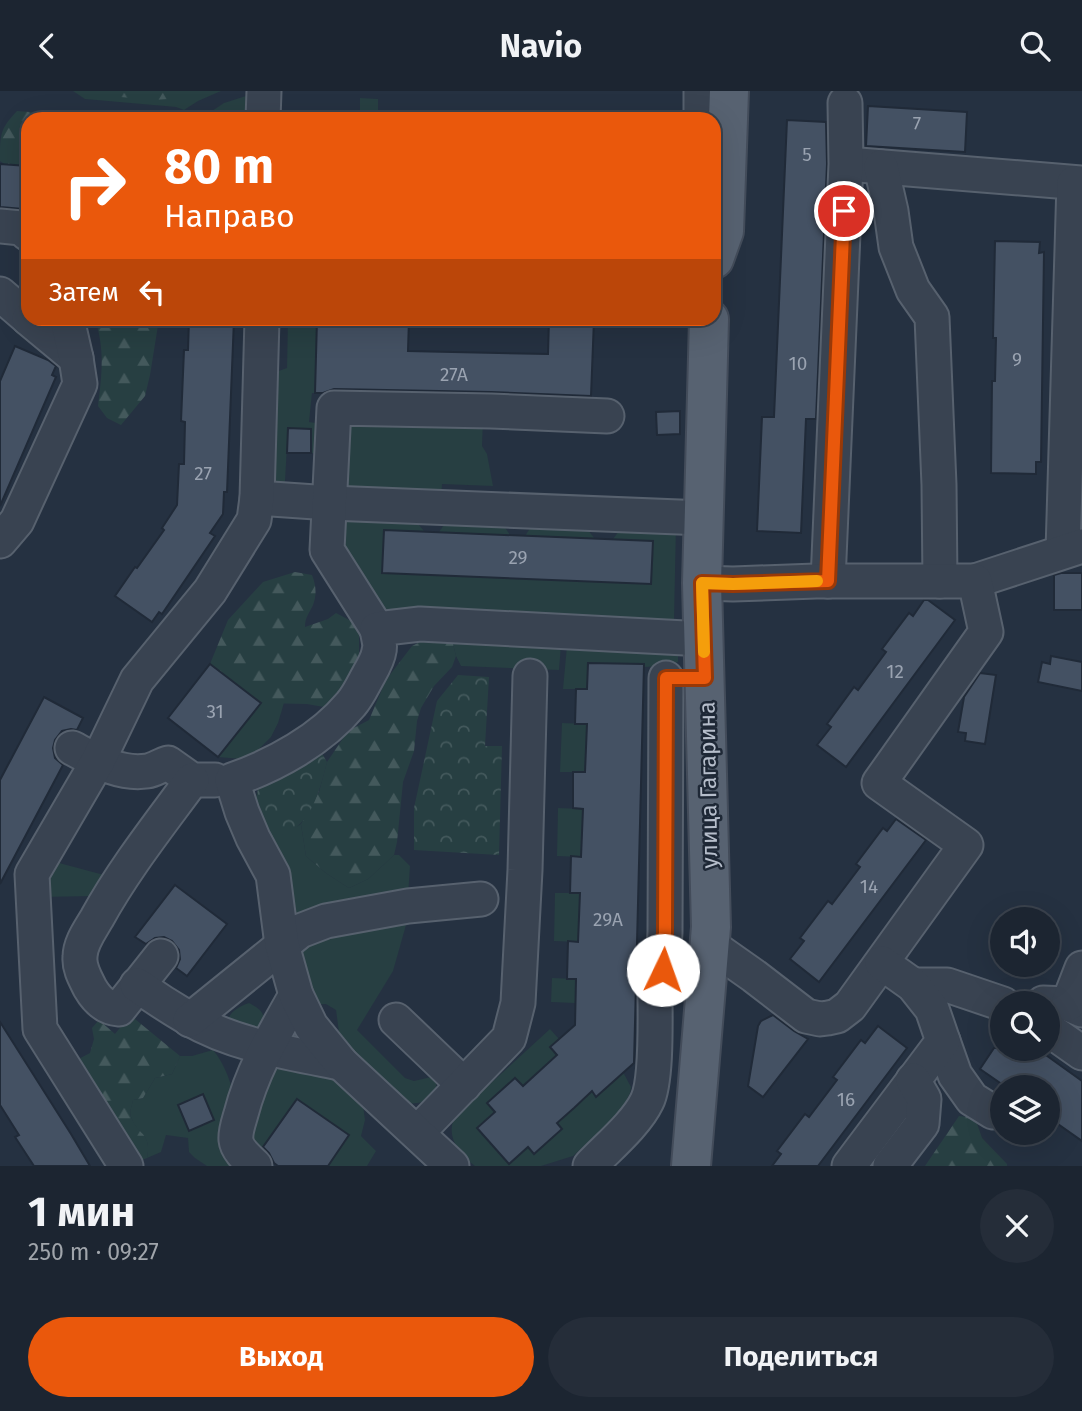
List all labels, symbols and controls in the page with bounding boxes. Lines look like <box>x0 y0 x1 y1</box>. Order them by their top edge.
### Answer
icon: back <box>28 27 66 65</box>
text: Navio <box>500 27 582 65</box>
icon: search <box>1016 27 1054 65</box>
house number: 7 <box>913 112 921 135</box>
text: 80 m <box>164 137 274 196</box>
icon: right <box>49 140 140 231</box>
house number: 5 <box>802 143 812 166</box>
pin <box>814 181 874 241</box>
icon: arrive <box>825 192 863 230</box>
text: Направо <box>164 197 295 235</box>
icon: left <box>133 273 171 311</box>
text: Затем <box>49 277 119 308</box>
house number: 9 <box>1012 348 1022 371</box>
house number: 10 <box>789 352 807 375</box>
house number: 27А <box>440 363 468 386</box>
house number: 27 <box>194 462 212 485</box>
house number: 29 <box>508 546 528 569</box>
house number: 12 <box>886 660 904 683</box>
house number: 31 <box>206 700 224 723</box>
street label: улица Гагарина <box>693 701 723 869</box>
house number: 14 <box>860 875 878 898</box>
map controls <box>990 907 1060 1145</box>
button: sound <box>990 907 1060 977</box>
house number: 29А <box>593 908 623 931</box>
position arrow <box>626 933 700 1007</box>
button: search <box>990 991 1060 1061</box>
button: layers <box>990 1075 1060 1145</box>
house number: 16 <box>837 1088 855 1111</box>
text: 1 мин <box>28 1187 135 1237</box>
button: close <box>980 1189 1054 1263</box>
text: 250 m · 09:27 <box>28 1238 159 1266</box>
button: Выход <box>28 1317 534 1397</box>
button: Поделиться <box>548 1317 1054 1397</box>

